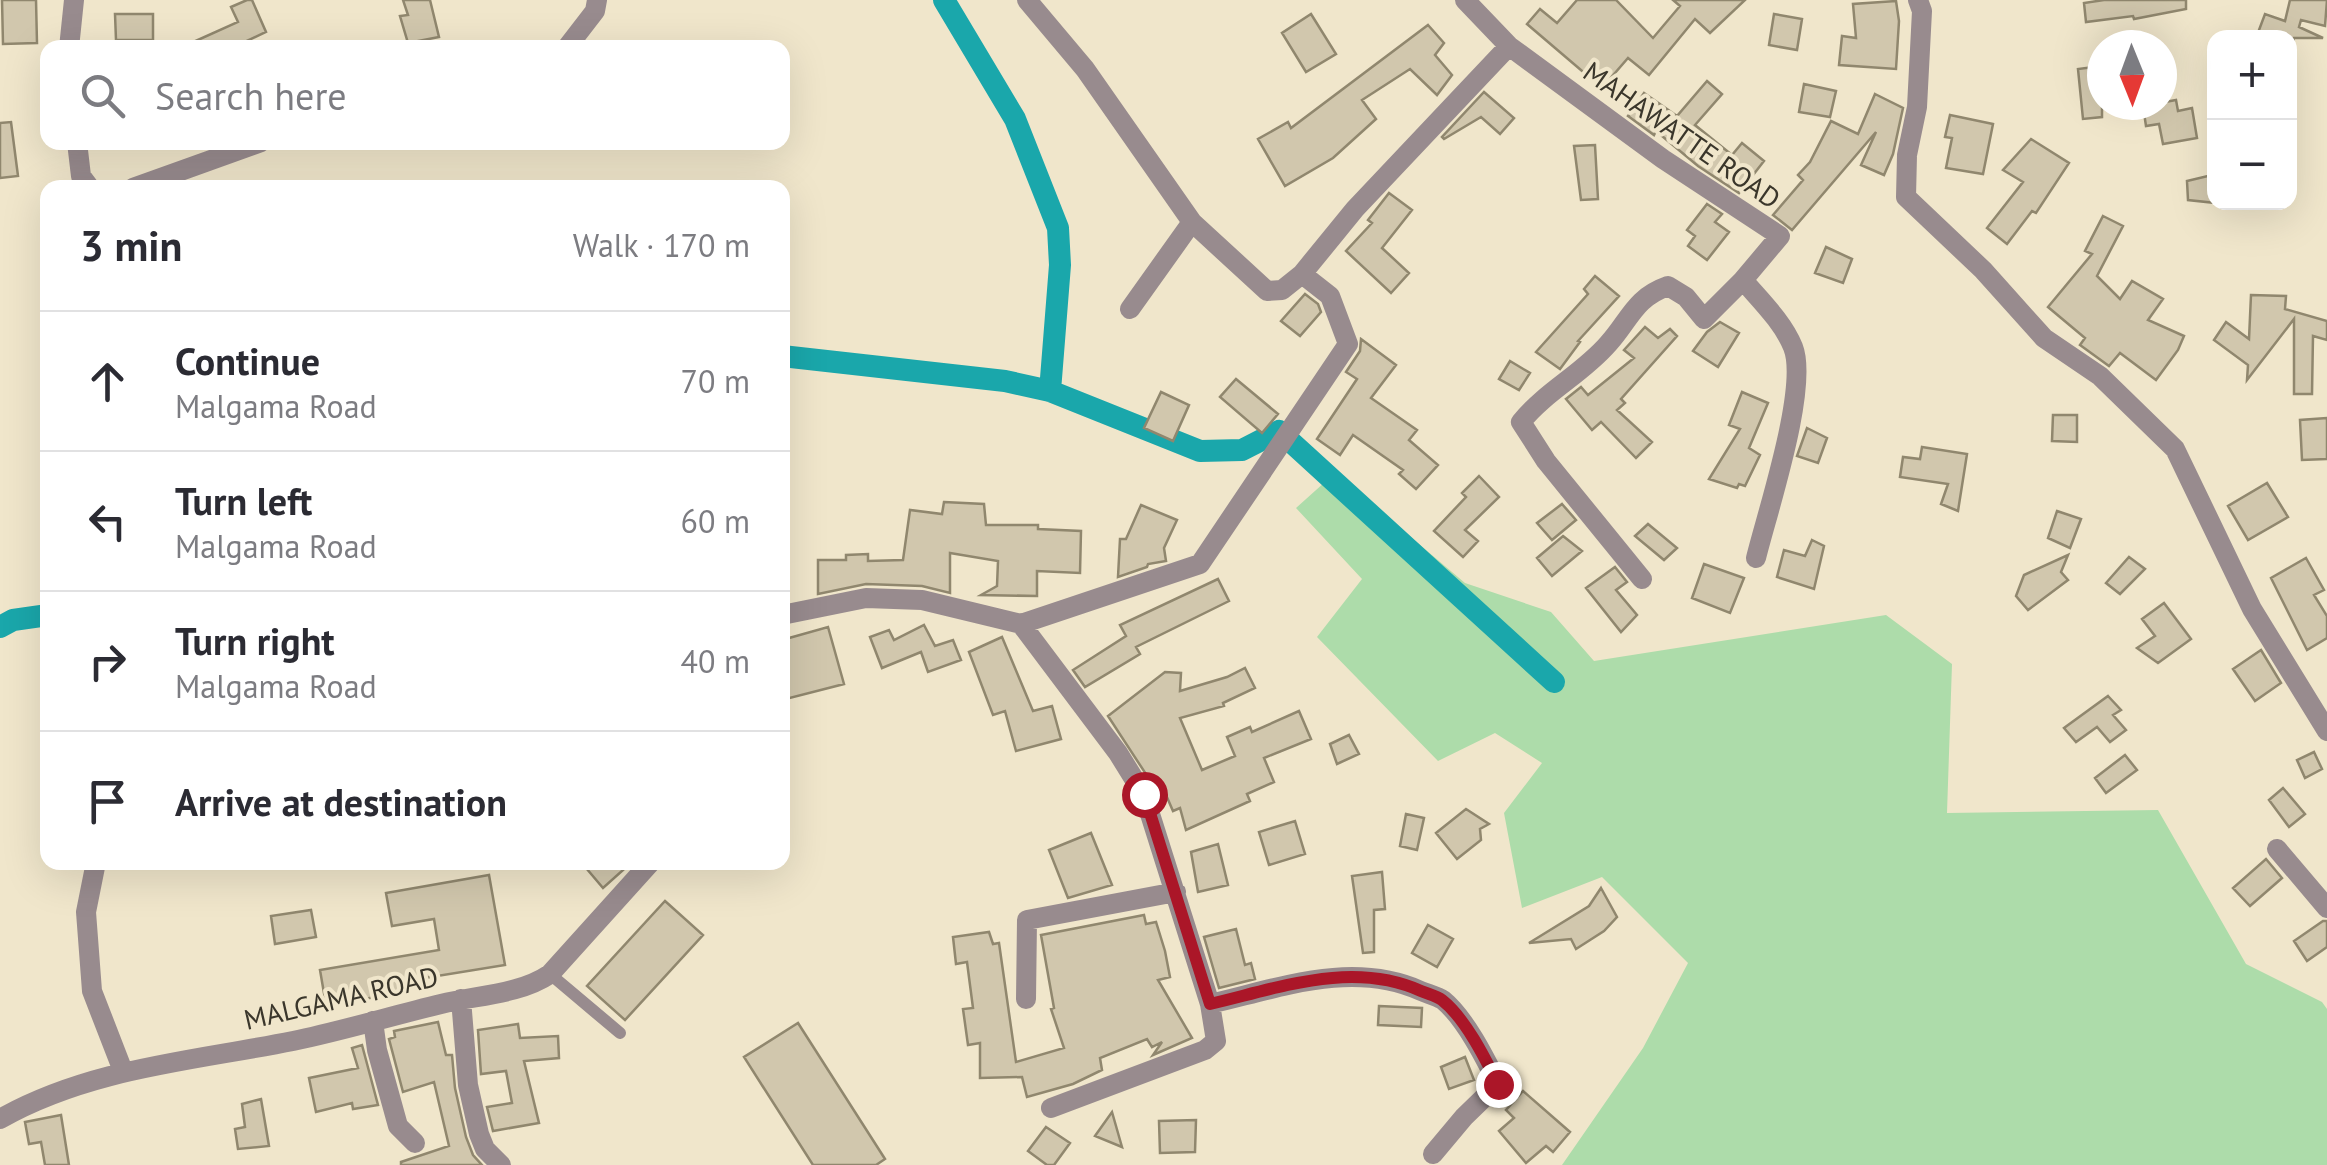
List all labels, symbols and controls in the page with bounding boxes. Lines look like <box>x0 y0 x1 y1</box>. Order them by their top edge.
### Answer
north arrow <box>2087 30 2177 120</box>
map controls <box>2207 30 2297 210</box>
button: + <box>2207 30 2297 120</box>
search box <box>40 40 790 150</box>
street label: MAHAWATTE ROAD <box>1576 53 1788 216</box>
icon: search <box>75 68 130 123</box>
text: Search here <box>155 71 347 120</box>
button: − <box>2207 120 2297 210</box>
text: 3 min <box>80 218 182 273</box>
text: Walk · 170 m <box>573 224 750 266</box>
text: Continue <box>175 336 320 385</box>
icon: ahead <box>80 354 135 409</box>
text: 70 m <box>681 360 750 402</box>
text: Malgama Road <box>175 385 377 427</box>
text: Turn left <box>175 476 312 525</box>
icon: left <box>80 494 135 549</box>
text: 60 m <box>681 500 750 542</box>
text: Malgama Road <box>175 525 377 567</box>
text: Turn right <box>175 616 335 665</box>
icon: right <box>80 634 135 689</box>
text: 40 m <box>681 640 750 682</box>
text: Malgama Road <box>175 665 377 707</box>
route start <box>1122 772 1168 818</box>
icon: arrive <box>80 774 135 829</box>
text: Arrive at destination <box>175 777 507 826</box>
street label: MALGAMA ROAD <box>240 957 442 1038</box>
route end <box>1476 1062 1522 1108</box>

